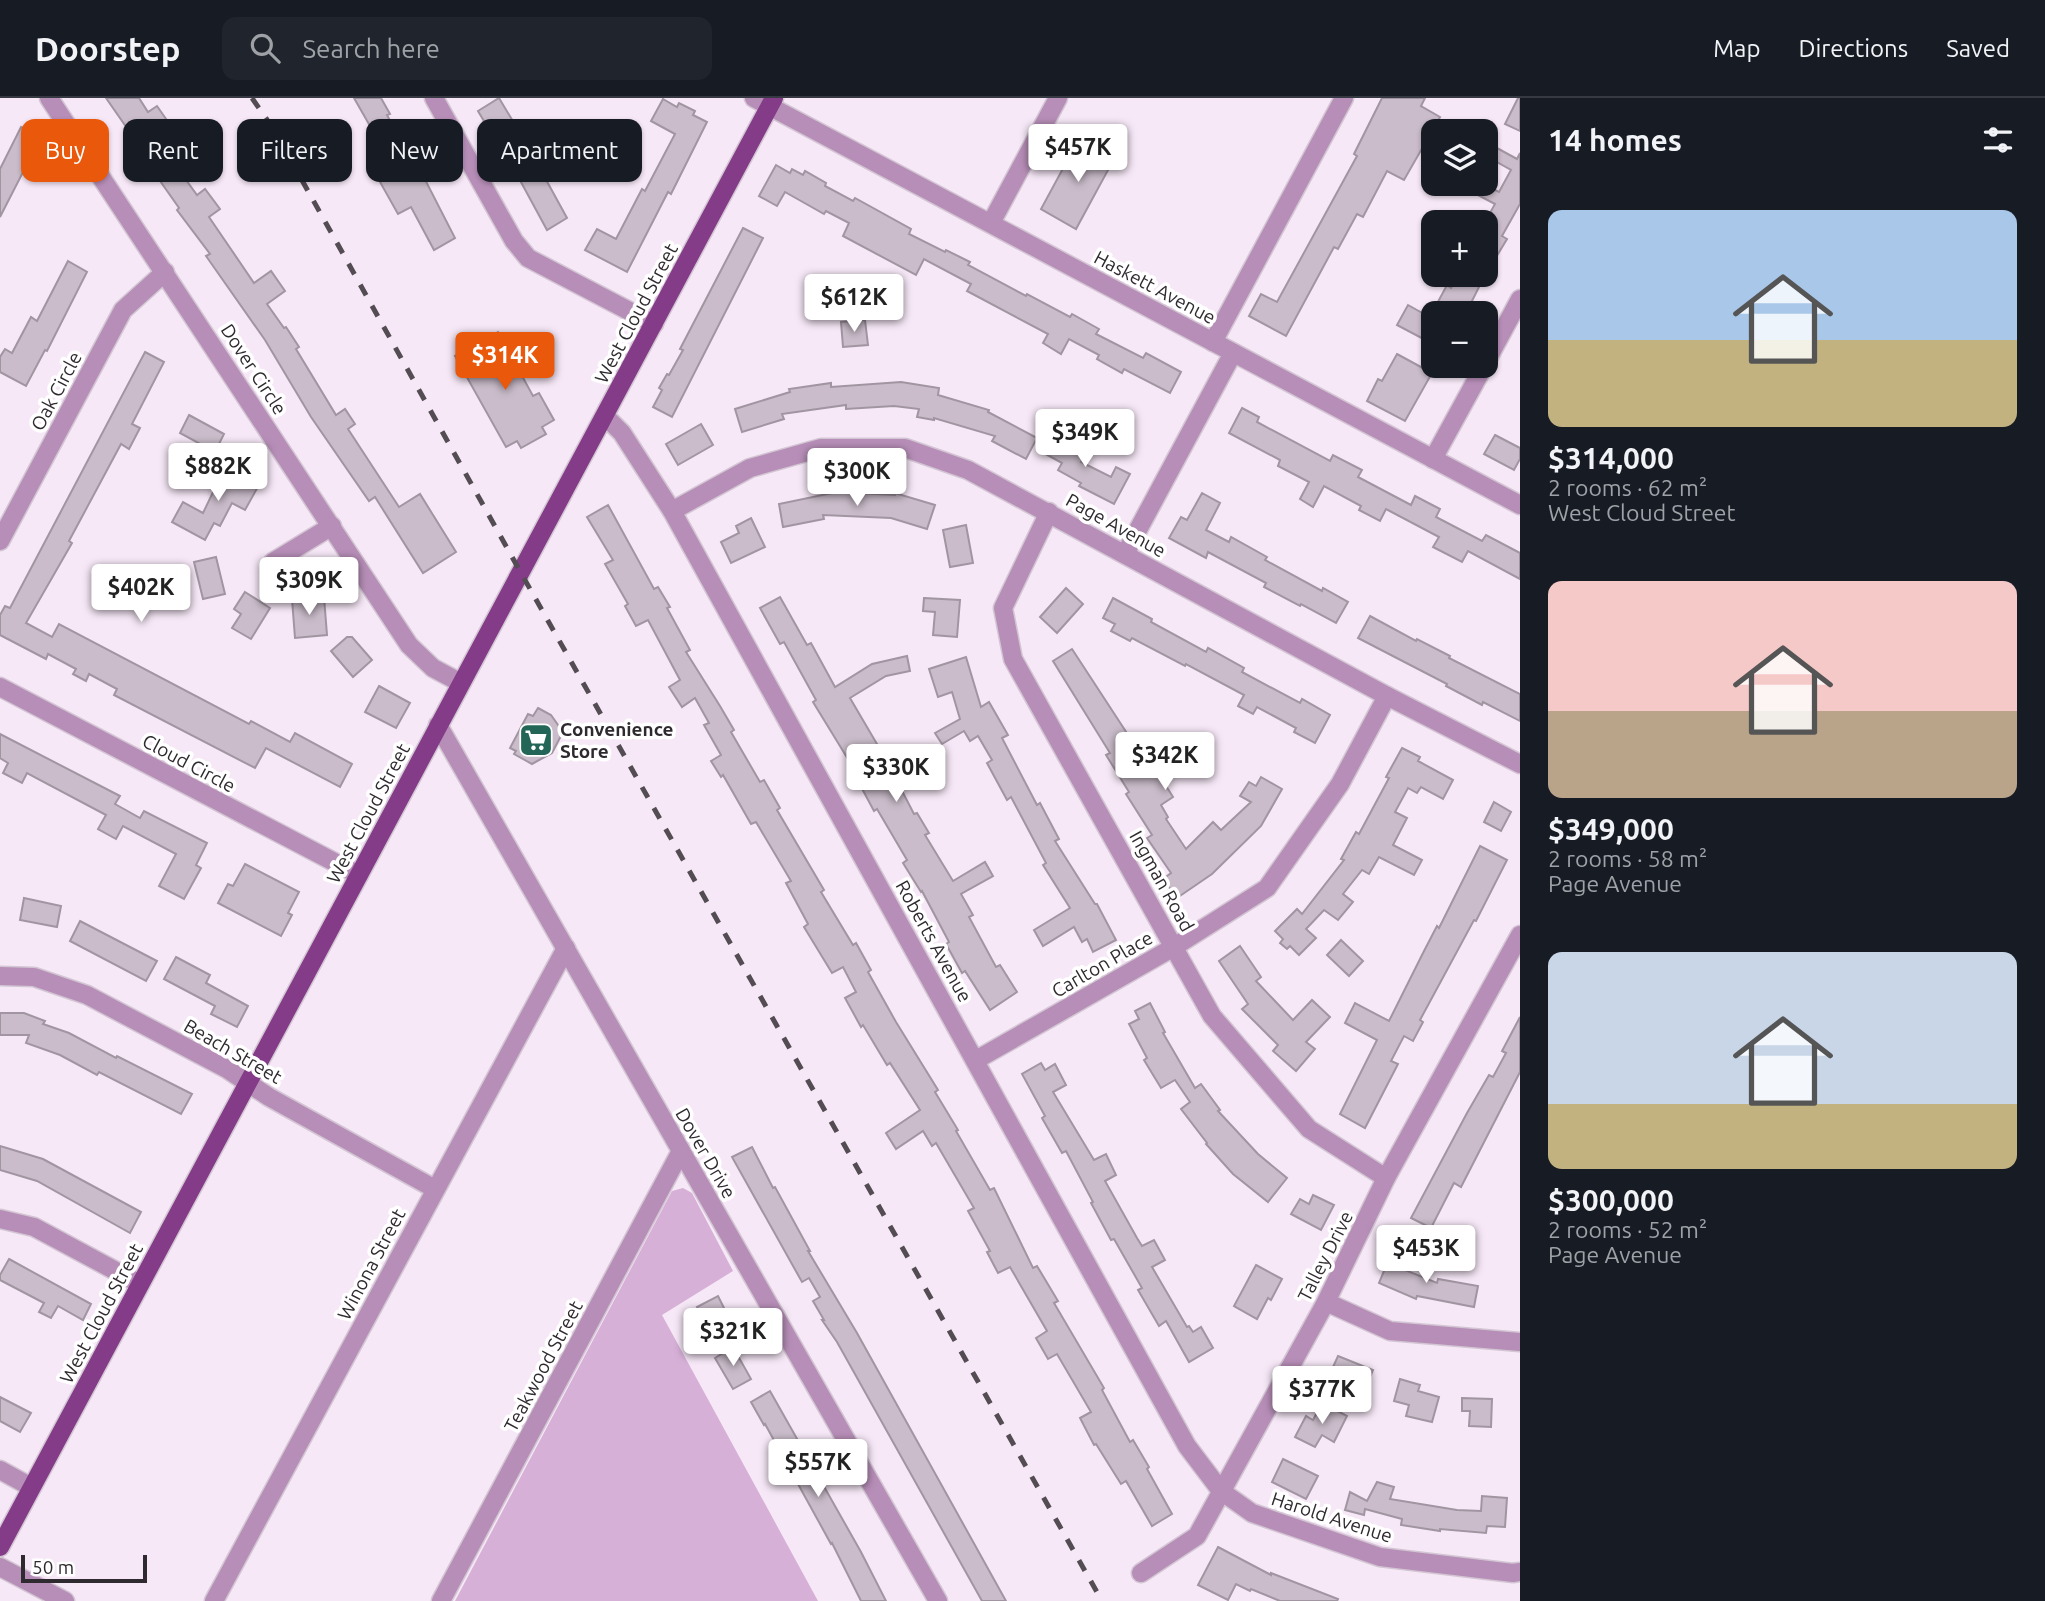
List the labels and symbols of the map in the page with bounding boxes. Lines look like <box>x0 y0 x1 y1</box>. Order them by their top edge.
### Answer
pin: $457K <box>1029 125 1127 184</box>
street label: West Cloud Street <box>590 239 682 387</box>
street label: Haskett Avenue <box>1091 246 1219 328</box>
pin: $612K <box>805 274 903 334</box>
street label: Dover Circle <box>217 320 291 418</box>
pin: $314K <box>456 332 554 392</box>
street label: Oak Circle <box>26 348 86 434</box>
pin: $349K <box>1036 410 1134 469</box>
pin: $882K <box>169 444 267 503</box>
pin: $300K <box>808 448 906 508</box>
street label: Page Avenue <box>1062 489 1170 561</box>
pin: $309K <box>260 558 358 617</box>
pin: $402K <box>92 564 190 624</box>
place label: Convenience Store <box>560 718 674 762</box>
supermarket icon: Convenience Store <box>517 721 555 759</box>
street label: Cloud Circle <box>139 729 239 797</box>
pin: $342K <box>1116 732 1214 792</box>
street label: West Cloud Street <box>322 739 414 887</box>
pin: $330K <box>847 744 945 804</box>
street label: Ingman Road <box>1125 827 1199 935</box>
street label: Roberts Avenue <box>891 876 977 1006</box>
street label: Carlton Place <box>1048 926 1156 1002</box>
street label: Beach Street <box>180 1014 286 1088</box>
street label: Dover Drive <box>671 1104 741 1202</box>
street label: Winona Street <box>333 1204 410 1323</box>
street label: Talley Drive <box>1293 1207 1357 1305</box>
pin: $453K <box>1377 1226 1475 1285</box>
street label: West Cloud Street <box>55 1239 147 1387</box>
street label: Teakwood Street <box>499 1296 587 1435</box>
pin: $321K <box>684 1308 782 1368</box>
pin: $377K <box>1273 1366 1371 1426</box>
pin: $557K <box>769 1440 867 1499</box>
street label: Harold Avenue <box>1269 1487 1395 1547</box>
scale bar <box>21 1552 147 1584</box>

